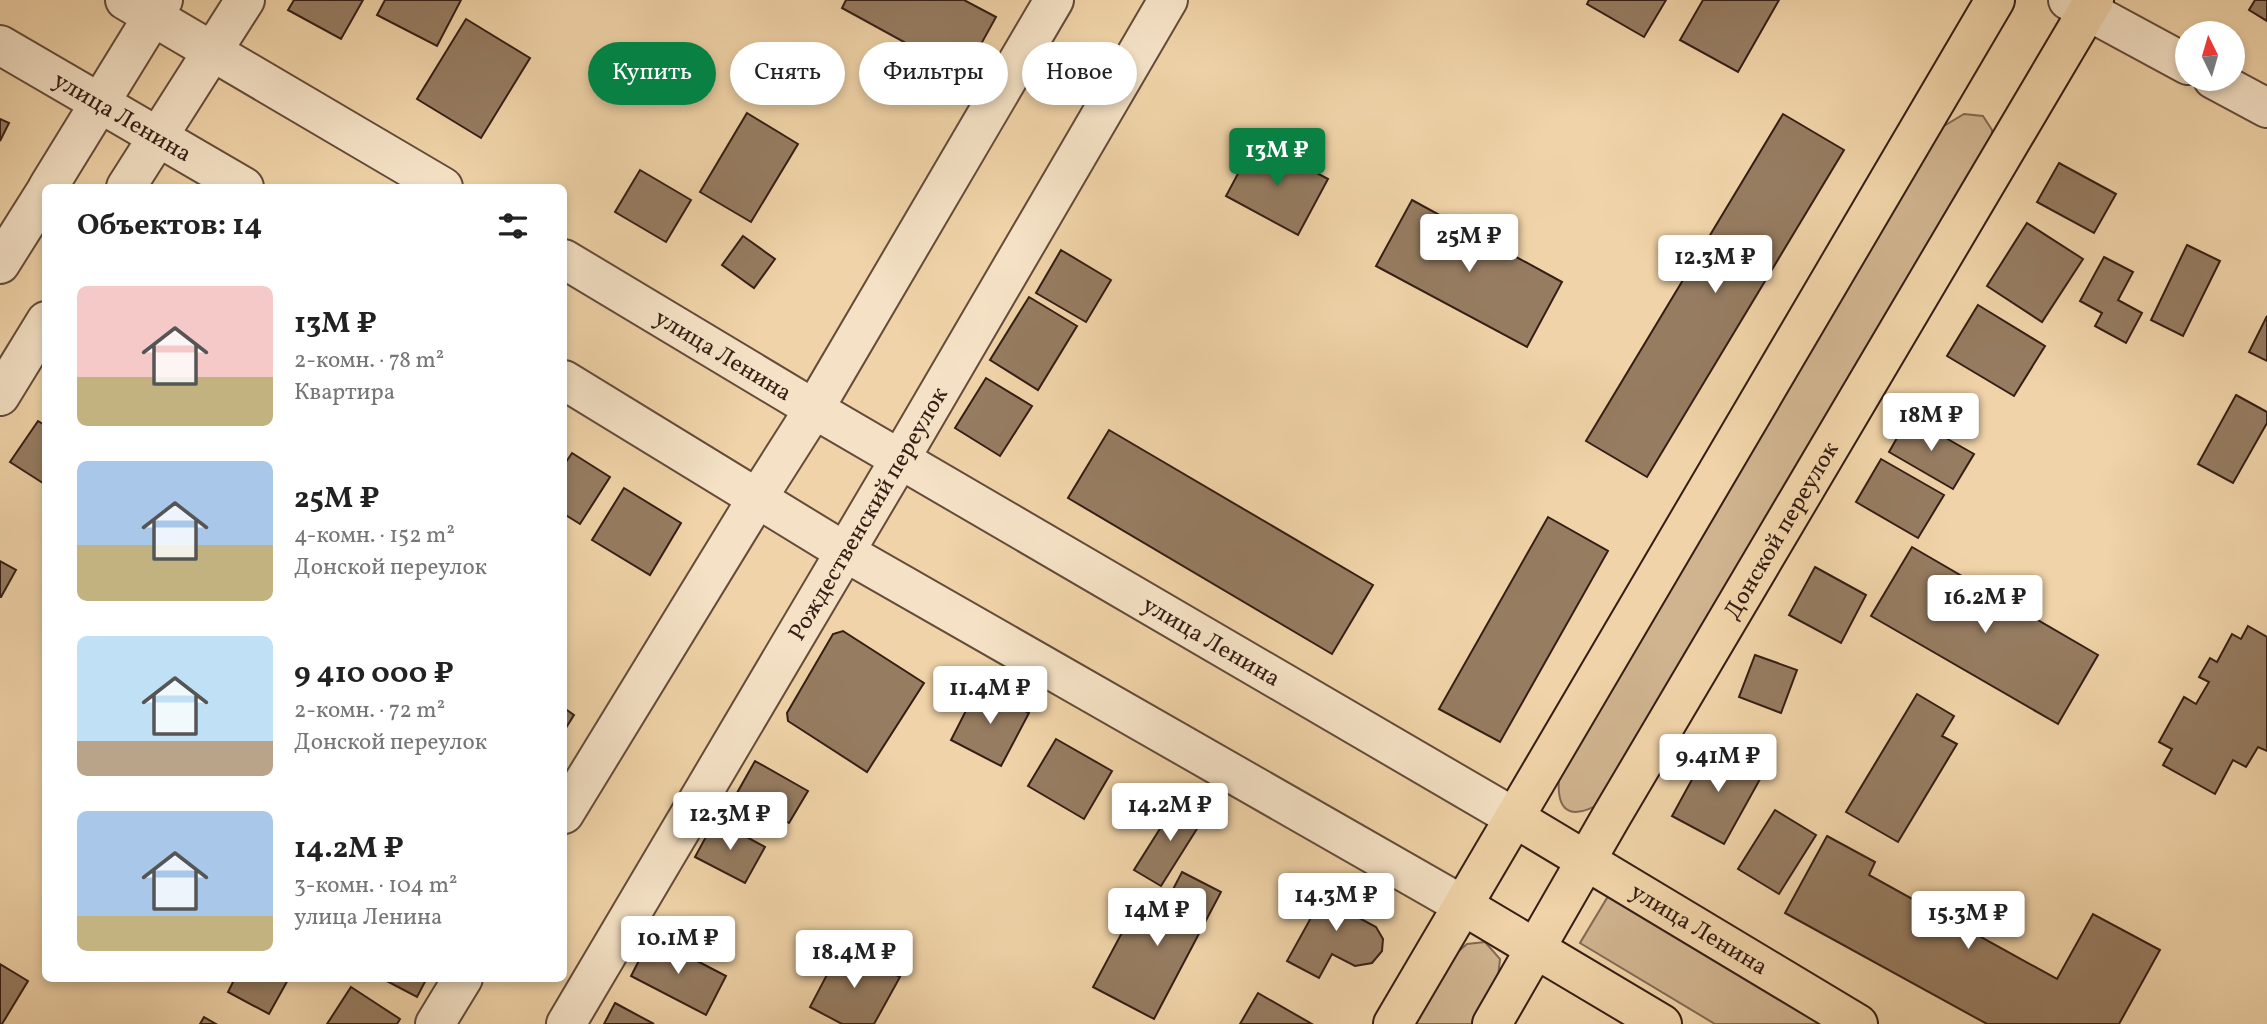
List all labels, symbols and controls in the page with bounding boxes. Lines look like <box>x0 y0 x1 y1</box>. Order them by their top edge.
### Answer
north arrow <box>2175 21 2245 91</box>
map controls <box>2175 21 2245 91</box>
chip: Купить <box>588 42 716 105</box>
chip: Снять <box>730 42 845 105</box>
chip: Фильтры <box>859 42 1008 105</box>
chip: Новое <box>1022 42 1137 105</box>
street label: улица Ленина <box>46 64 197 172</box>
pin: 13M ₽ <box>1228 128 1326 188</box>
text: 13M ₽ <box>1245 135 1309 167</box>
text: Объектов: 14 <box>77 205 262 247</box>
icon: filters <box>494 207 532 245</box>
pin: 25M ₽ <box>1420 215 1518 274</box>
text: 25M ₽ <box>1436 221 1502 253</box>
pin: 12.3M ₽ <box>1650 236 1780 295</box>
text: 12.3M ₽ <box>1674 242 1756 274</box>
street label: улица Ленина <box>647 302 798 411</box>
text: 13M ₽ <box>294 303 377 345</box>
icon: home <box>133 314 217 398</box>
text: 2-комн. · 78 m² <box>294 345 444 377</box>
text: Квартира <box>294 377 395 409</box>
street label: Рождественский переулок <box>781 381 958 648</box>
pin: 18M ₽ <box>1882 393 1980 453</box>
text: 18M ₽ <box>1899 400 1963 432</box>
street label: Донской переулок <box>1716 436 1848 627</box>
text: 25M ₽ <box>294 478 380 520</box>
icon: home <box>133 489 217 573</box>
text: 4-комн. · 152 m² <box>294 520 455 552</box>
text: Донской переулок <box>294 552 487 584</box>
pin: 16.2M ₽ <box>1920 576 2050 635</box>
text: 16.2M ₽ <box>1944 582 2026 614</box>
street label: улица Ленина <box>1135 589 1286 697</box>
text: 9 410 000 ₽ <box>294 653 454 695</box>
icon: home <box>133 664 217 748</box>
pin: 11.4M ₽ <box>925 666 1055 726</box>
text: 11.4M ₽ <box>949 673 1031 705</box>
text: 2-комн. · 72 m² <box>294 695 445 727</box>
text: Донской переулок <box>294 727 487 759</box>
pin: 9.41M ₽ <box>1653 734 1783 794</box>
text: 9.41M ₽ <box>1675 741 1761 773</box>
pin: 14.2M ₽ <box>1105 784 1235 843</box>
text: 14.2M ₽ <box>1128 790 1212 822</box>
pin: 12.3M ₽ <box>665 792 795 852</box>
text: 12.3M ₽ <box>689 799 771 831</box>
text: 14.2M ₽ <box>294 828 404 870</box>
icon: home <box>133 839 217 923</box>
text: 3-комн. · 104 m² <box>294 870 458 902</box>
pin: 14.3M ₽ <box>1271 874 1401 933</box>
street label: улица Ленина <box>1623 876 1774 985</box>
text: 14.3M ₽ <box>1294 880 1378 912</box>
pin: 14M ₽ <box>1108 888 1206 948</box>
pin: 15.3M ₽ <box>1903 892 2033 951</box>
text: 14M ₽ <box>1124 895 1190 927</box>
text: 15.3M ₽ <box>1928 898 2008 930</box>
text: улица Ленина <box>294 902 443 934</box>
pin: 10.1M ₽ <box>613 916 743 976</box>
text: 10.1M ₽ <box>637 923 719 955</box>
pin: 18.4M ₽ <box>789 930 919 990</box>
text: 18.4M ₽ <box>812 937 896 969</box>

